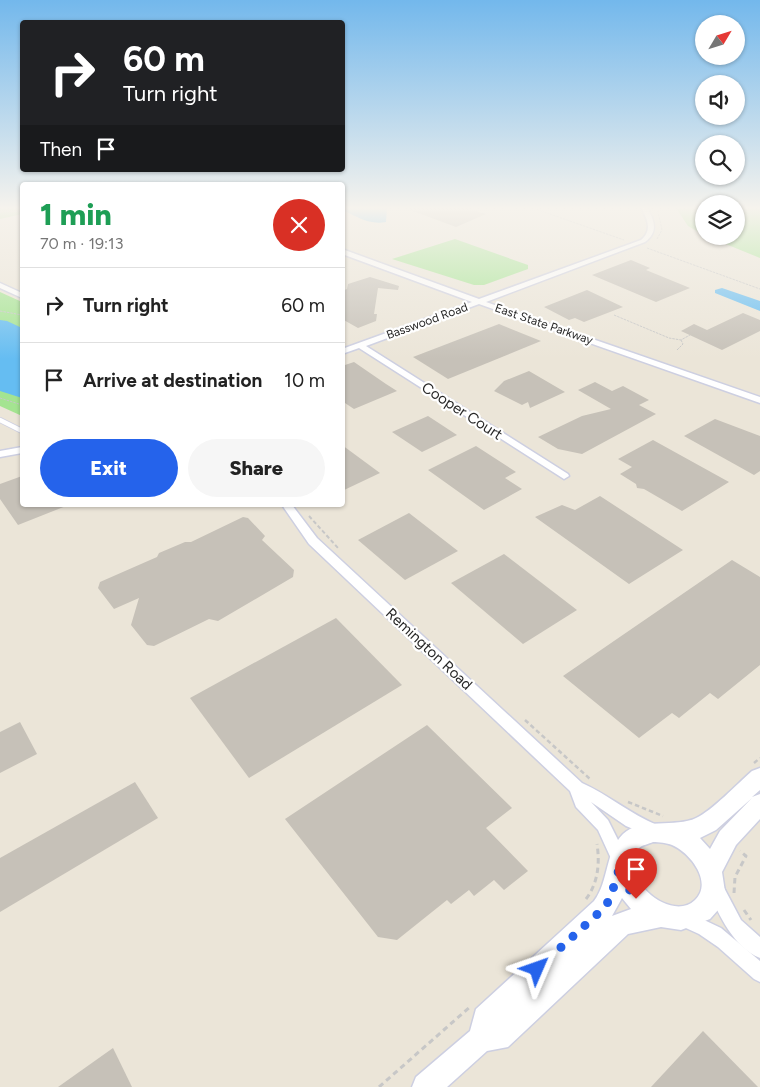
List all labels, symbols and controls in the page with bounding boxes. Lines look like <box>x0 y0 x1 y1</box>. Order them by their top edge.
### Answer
north arrow <box>695 15 745 65</box>
map controls <box>695 15 745 245</box>
text: 60 m <box>123 38 205 80</box>
icon: right <box>40 40 105 105</box>
button: sound <box>695 75 745 125</box>
text: Turn right <box>123 80 218 107</box>
icon: arrive <box>92 135 120 163</box>
button: search <box>695 135 745 185</box>
text: Then <box>40 138 82 161</box>
button: layers <box>695 195 745 245</box>
text: 1 min <box>40 196 112 233</box>
button: close <box>273 199 325 251</box>
text: 70 m · 19:13 <box>40 234 123 253</box>
icon: right <box>40 291 68 319</box>
text: Turn right <box>83 294 169 317</box>
text: 60 m <box>281 294 325 317</box>
street label: Basswood Road <box>384 300 470 342</box>
street label: East State Parkway <box>493 301 596 348</box>
icon: arrive <box>40 366 68 394</box>
text: Arrive at destination <box>83 369 262 392</box>
text: 10 m <box>284 369 325 392</box>
street label: Cooper Court <box>418 378 506 444</box>
button: Exit <box>40 439 178 497</box>
button: Share <box>188 439 325 497</box>
street label: Remington Road <box>382 604 476 694</box>
pin <box>615 848 657 899</box>
icon: arrive <box>622 855 650 883</box>
position arrow <box>510 942 562 994</box>

